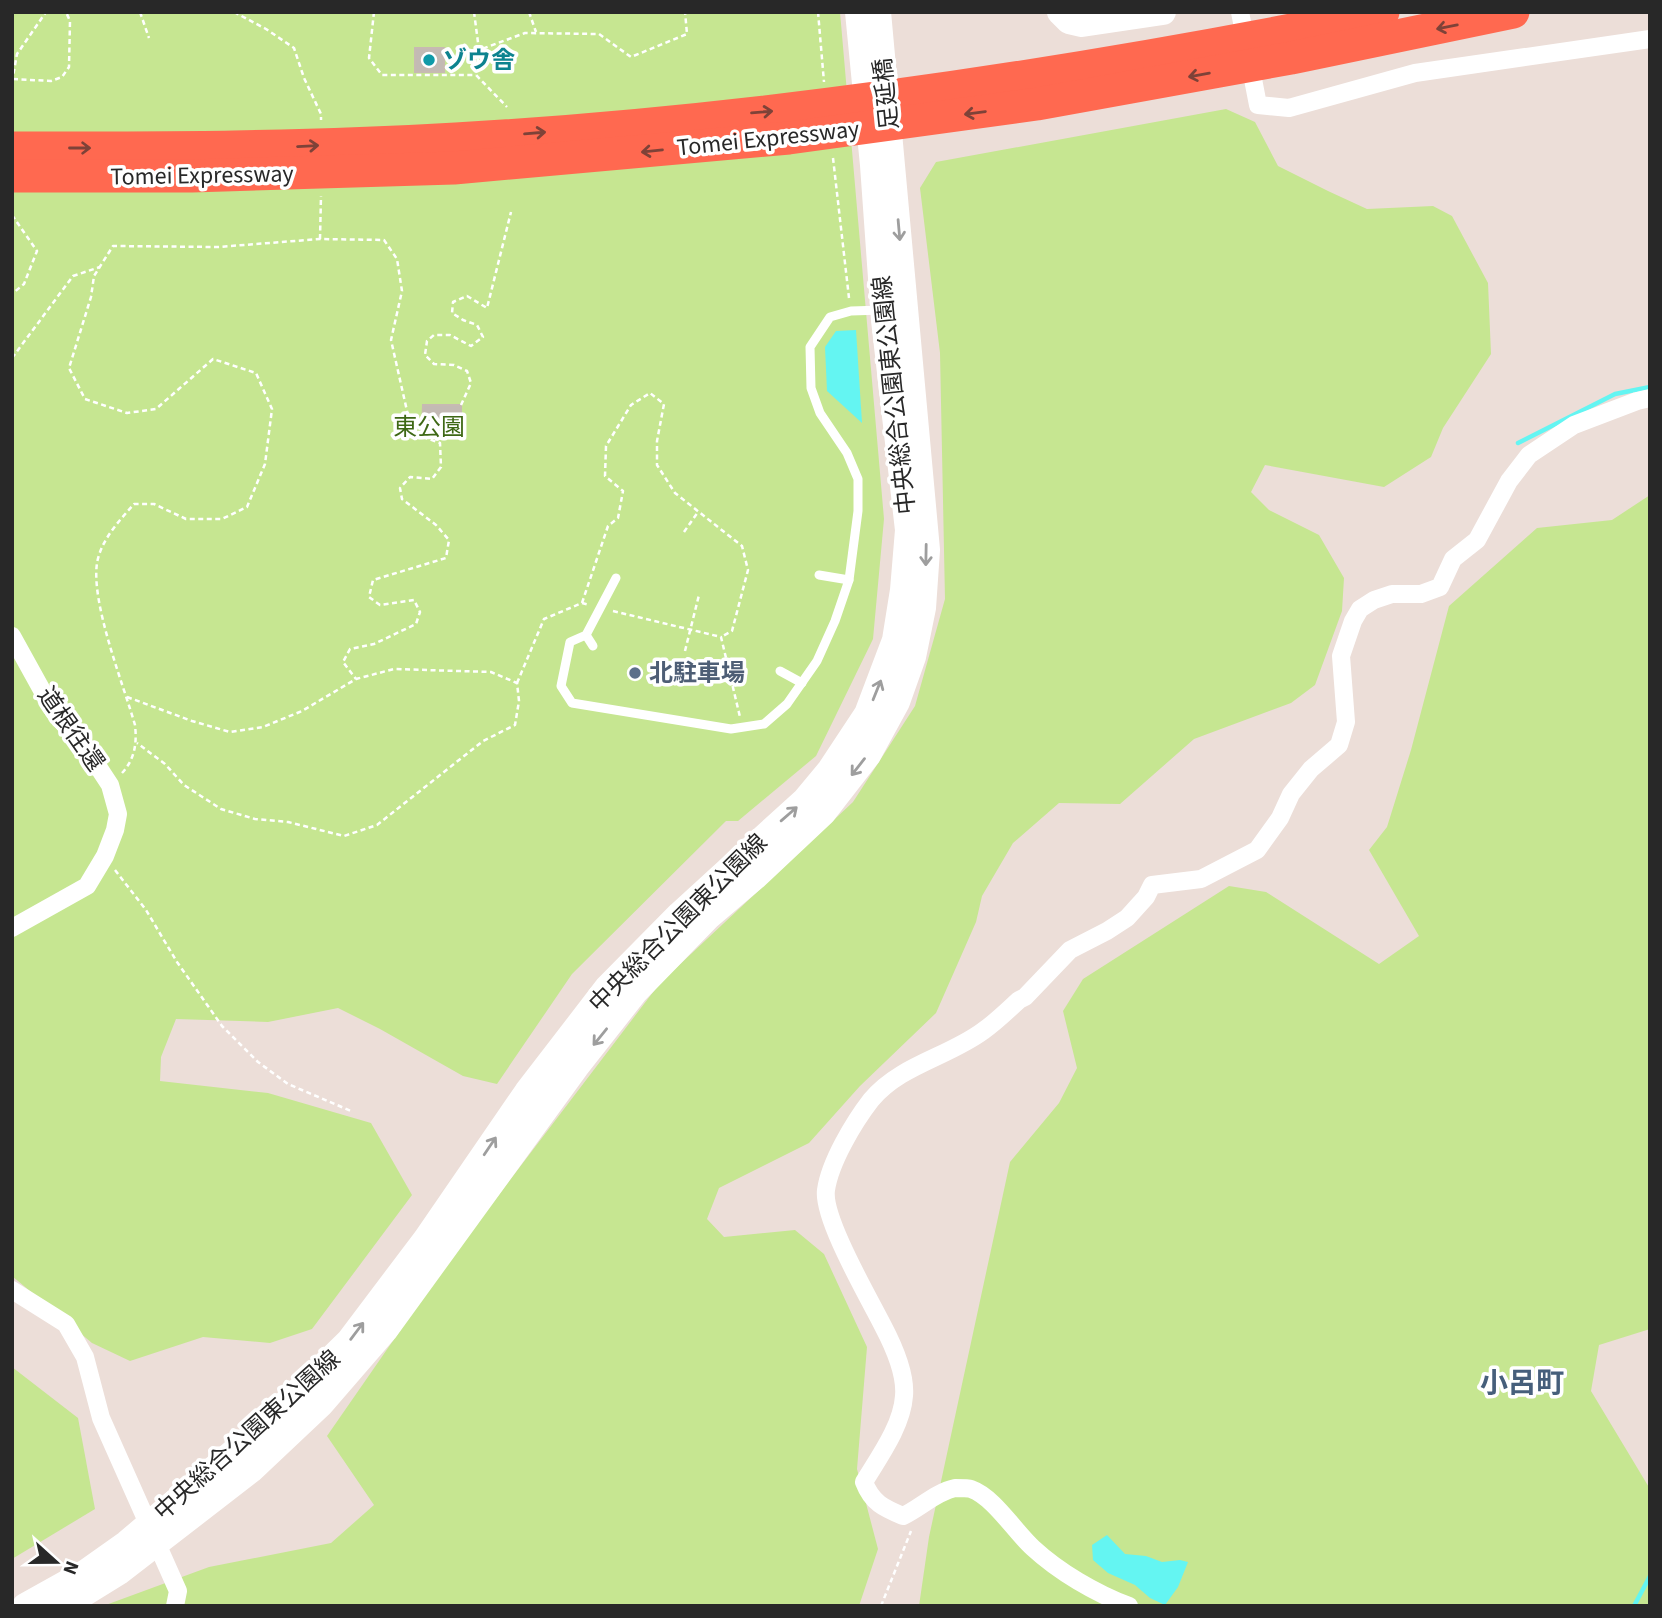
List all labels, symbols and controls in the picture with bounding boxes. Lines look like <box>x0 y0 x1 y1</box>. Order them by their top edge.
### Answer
one-way arrow <box>1436 20 1459 34</box>
place label: ゾウ舎 <box>443 43 515 78</box>
marker: ゾウ舎 <box>421 52 437 68</box>
street label: 足延橋 <box>865 56 908 132</box>
one-way arrow <box>1188 69 1211 82</box>
one-way arrow <box>750 105 772 118</box>
one-way arrow <box>964 106 987 119</box>
street label: Tomei Expressway <box>675 112 861 165</box>
one-way arrow <box>523 126 546 139</box>
one-way arrow <box>296 140 319 153</box>
one-way arrow <box>69 141 92 155</box>
one-way arrow <box>641 145 664 158</box>
street label: Tomei Expressway <box>110 156 294 195</box>
one-way arrow <box>893 219 906 241</box>
street label: 中央総合公園東公園線 <box>865 274 924 516</box>
park label: 東公園 <box>393 410 465 445</box>
one-way arrow <box>920 543 933 566</box>
place label: 北駐車場 <box>649 656 745 691</box>
marker: 北駐車場 <box>627 665 643 681</box>
street label: 道根往還 <box>29 680 112 779</box>
one-way arrow <box>871 680 884 701</box>
one-way arrow <box>851 758 866 776</box>
one-way arrow <box>780 806 798 822</box>
street label: 中央総合公園東公園線 <box>581 826 776 1021</box>
one-way arrow <box>592 1027 607 1045</box>
one-way arrow <box>483 1136 497 1156</box>
one-way arrow <box>349 1321 364 1340</box>
street label: 中央総合公園東公園線 <box>146 1342 348 1529</box>
district label: 小呂町 <box>1480 1363 1564 1403</box>
north arrow <box>21 1527 91 1597</box>
text: N <box>56 1557 85 1578</box>

